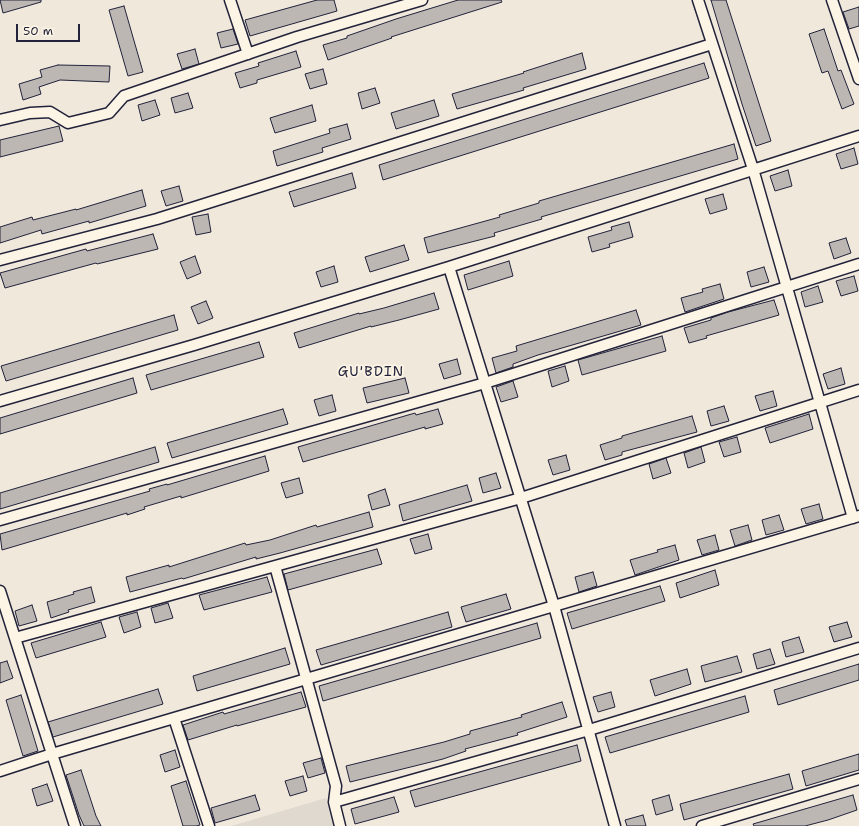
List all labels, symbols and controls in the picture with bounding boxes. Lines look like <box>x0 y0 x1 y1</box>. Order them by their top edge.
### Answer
scale bar <box>18 16 82 42</box>
text: 50 m <box>23 23 53 39</box>
district label: GU'BDIN <box>338 364 404 380</box>

